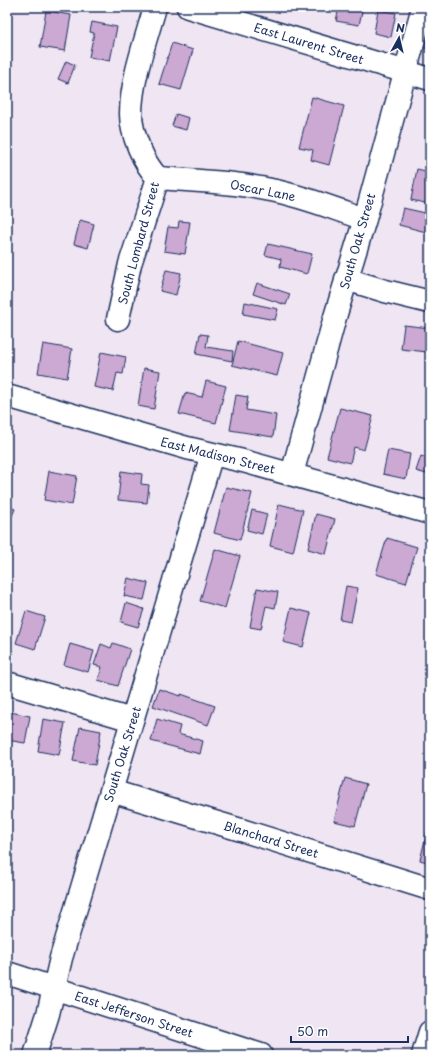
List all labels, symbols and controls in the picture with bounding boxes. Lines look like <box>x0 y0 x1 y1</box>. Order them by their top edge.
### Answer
street label: East Laurent Street <box>252 18 366 68</box>
north arrow <box>379 18 419 58</box>
text: N <box>395 19 406 37</box>
street label: Oscar Lane <box>229 175 298 205</box>
street label: South Lombard Street <box>113 180 163 306</box>
street label: South Oak Street <box>335 191 379 291</box>
street label: East Madison Street <box>159 432 277 478</box>
street label: South Oak Street <box>99 704 145 804</box>
street label: Blanchard Street <box>221 816 321 862</box>
street label: East Jefferson Street <box>72 986 196 1042</box>
scale bar <box>291 1018 408 1044</box>
text: 50 m <box>297 1022 328 1040</box>

